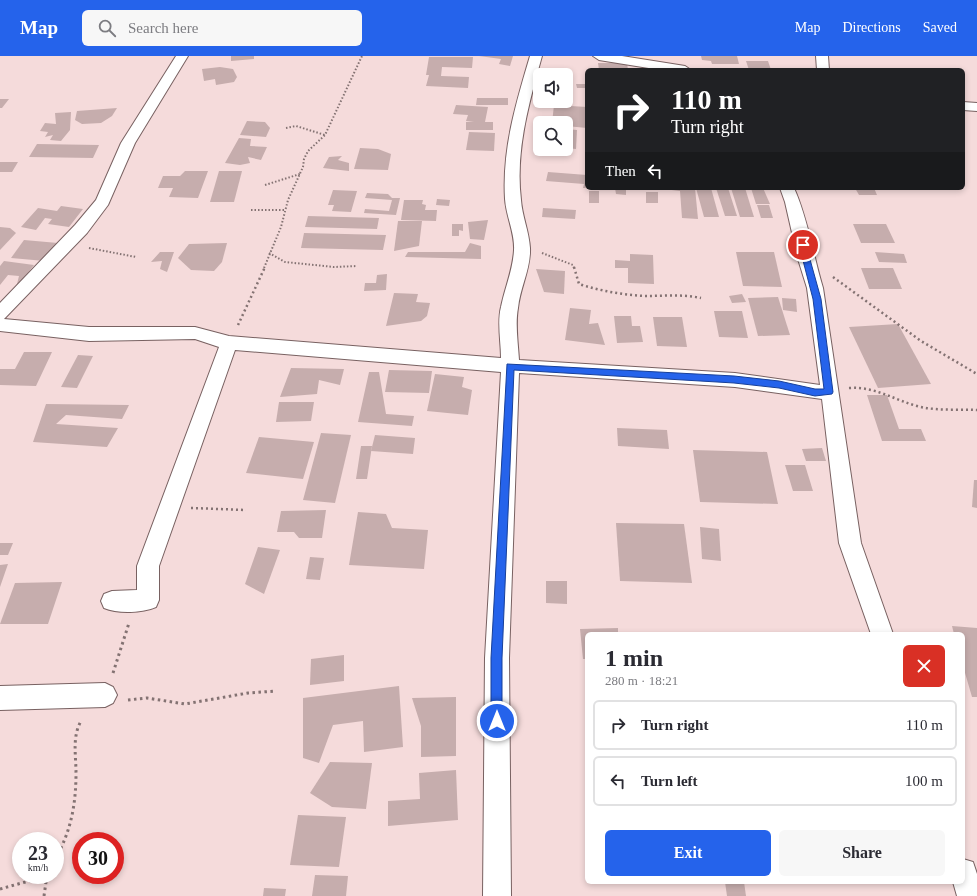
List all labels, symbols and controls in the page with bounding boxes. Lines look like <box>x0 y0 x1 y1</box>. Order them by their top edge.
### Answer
search box <box>82 10 362 46</box>
text: Map <box>20 17 58 38</box>
icon: search <box>96 17 118 39</box>
text: Search here <box>128 20 198 36</box>
text: Map <box>795 20 820 35</box>
text: Directions <box>842 20 901 35</box>
text: Saved <box>923 20 957 35</box>
map controls <box>533 68 573 156</box>
button: sound <box>533 68 573 108</box>
icon: right <box>605 84 657 136</box>
text: 110 m <box>671 84 742 115</box>
button: search <box>533 116 573 156</box>
text: Turn right <box>671 117 744 137</box>
icon: left <box>644 160 666 182</box>
text: Then <box>605 163 636 179</box>
pin <box>786 228 820 262</box>
icon: arrive <box>792 234 814 256</box>
text: 1 min <box>605 645 663 671</box>
button: close <box>903 645 945 687</box>
text: 280 m · 18:21 <box>605 673 678 688</box>
position arrow <box>476 700 518 742</box>
icon: right <box>607 714 629 736</box>
text: Turn right <box>641 717 708 733</box>
text: 110 m <box>906 717 943 733</box>
icon: left <box>607 770 629 792</box>
text: Turn left <box>641 773 698 789</box>
text: 100 m <box>905 773 943 789</box>
button: Exit <box>605 830 771 876</box>
button: Share <box>779 830 945 876</box>
speed limit sign: 30 <box>72 832 124 884</box>
text: 23 <box>28 842 48 864</box>
text: km/h <box>28 862 48 873</box>

